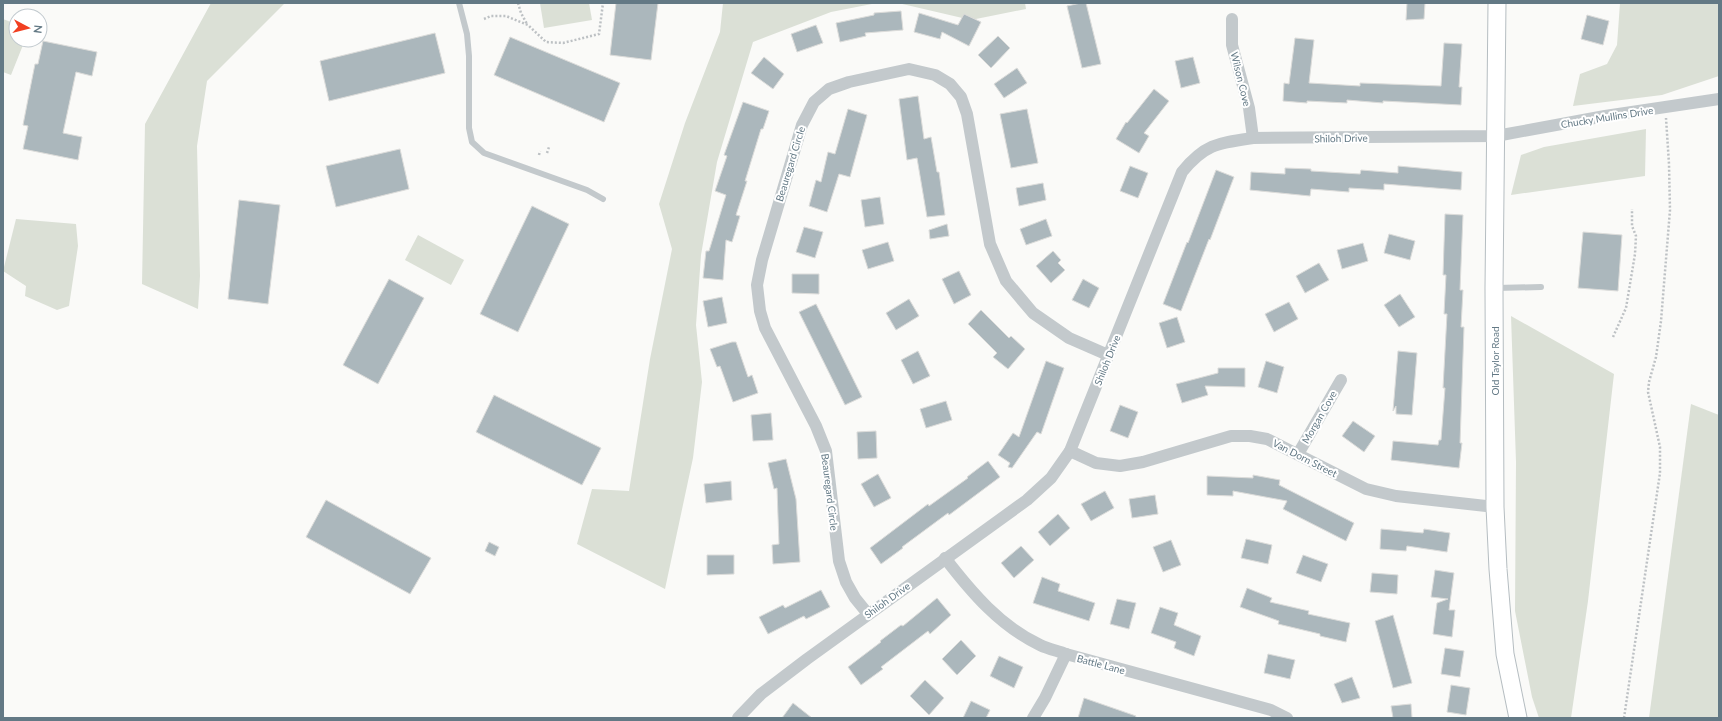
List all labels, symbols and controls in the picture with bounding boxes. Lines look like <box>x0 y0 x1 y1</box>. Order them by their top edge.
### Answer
north arrow <box>8 8 48 48</box>
text: N <box>31 24 45 34</box>
street label: Wilson Cove <box>1228 51 1254 107</box>
street label: Chucky Mullins Drive <box>1560 104 1654 130</box>
street label: Beauregard Circle <box>773 125 807 203</box>
street label: Shiloh Drive <box>1314 132 1368 144</box>
street label: Old Taylor Road <box>1489 326 1501 396</box>
street label: Shiloh Drive <box>1091 333 1123 387</box>
street label: Morgan Cove <box>1299 388 1339 446</box>
street label: Van Dorn Street <box>1271 437 1339 480</box>
street label: Beauregard Circle <box>819 453 841 531</box>
street label: Shiloh Drive <box>862 579 912 621</box>
street label: Battle Lane <box>1076 652 1126 676</box>

